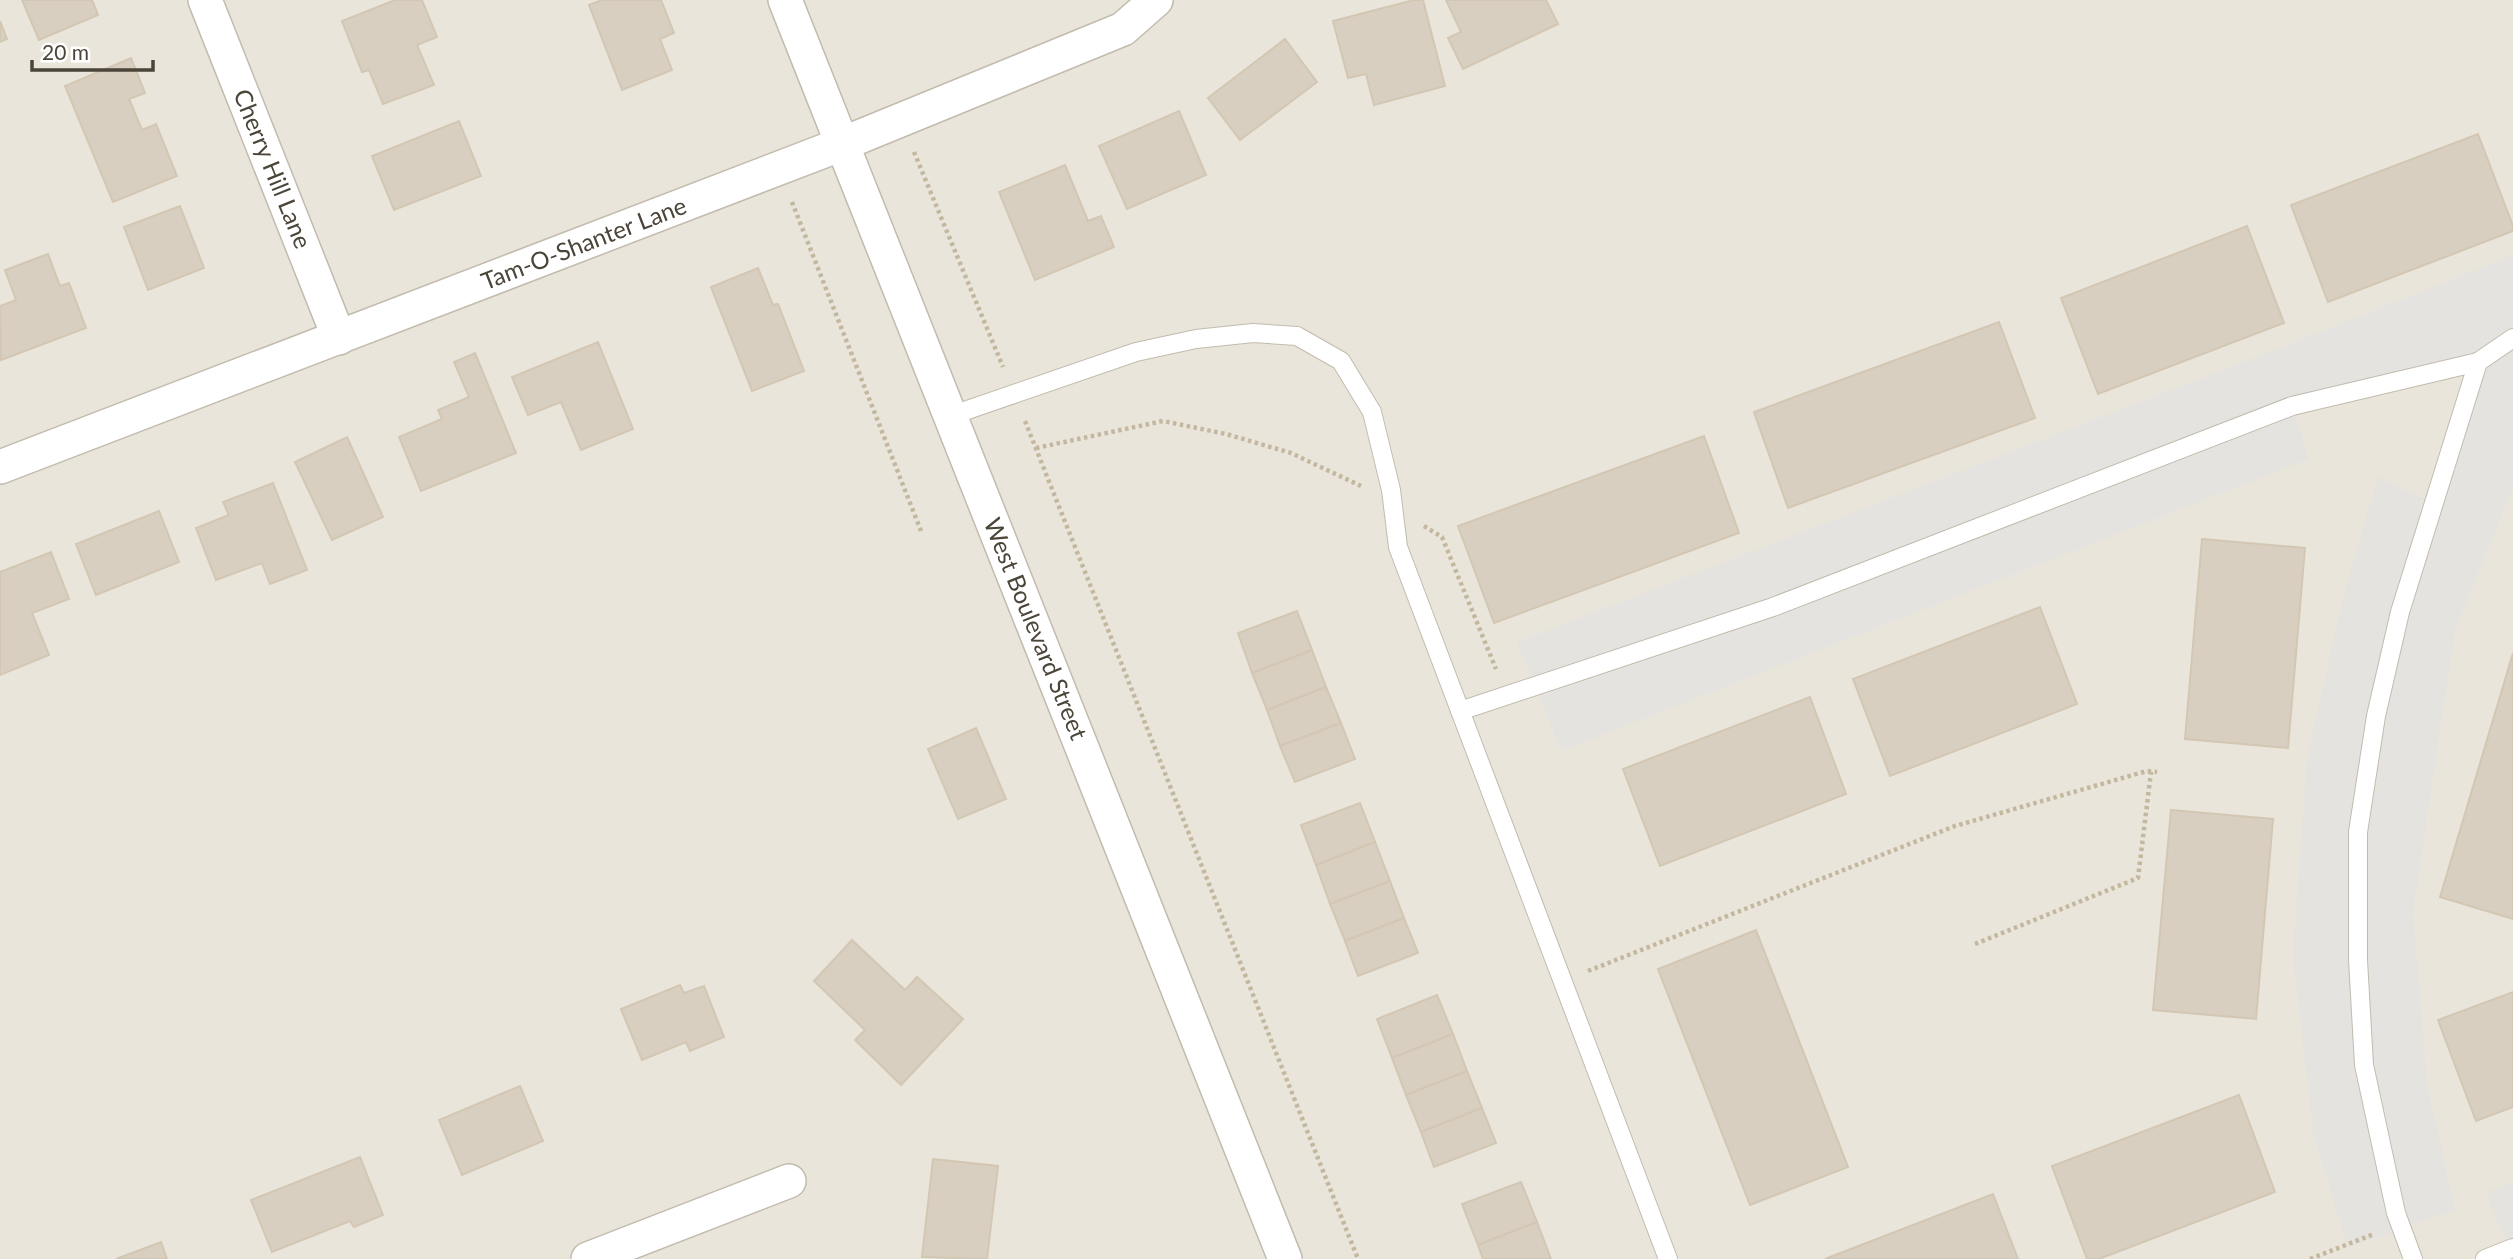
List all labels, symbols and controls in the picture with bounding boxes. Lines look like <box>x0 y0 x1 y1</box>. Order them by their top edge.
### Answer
scale bar <box>32 28 152 72</box>
text: 20 m <box>42 39 89 64</box>
street label: Cherry Hill Lane <box>228 85 319 252</box>
street label: Tam-O-Shanter Lane <box>477 190 690 295</box>
street label: West Boulevard Street <box>979 513 1094 744</box>

